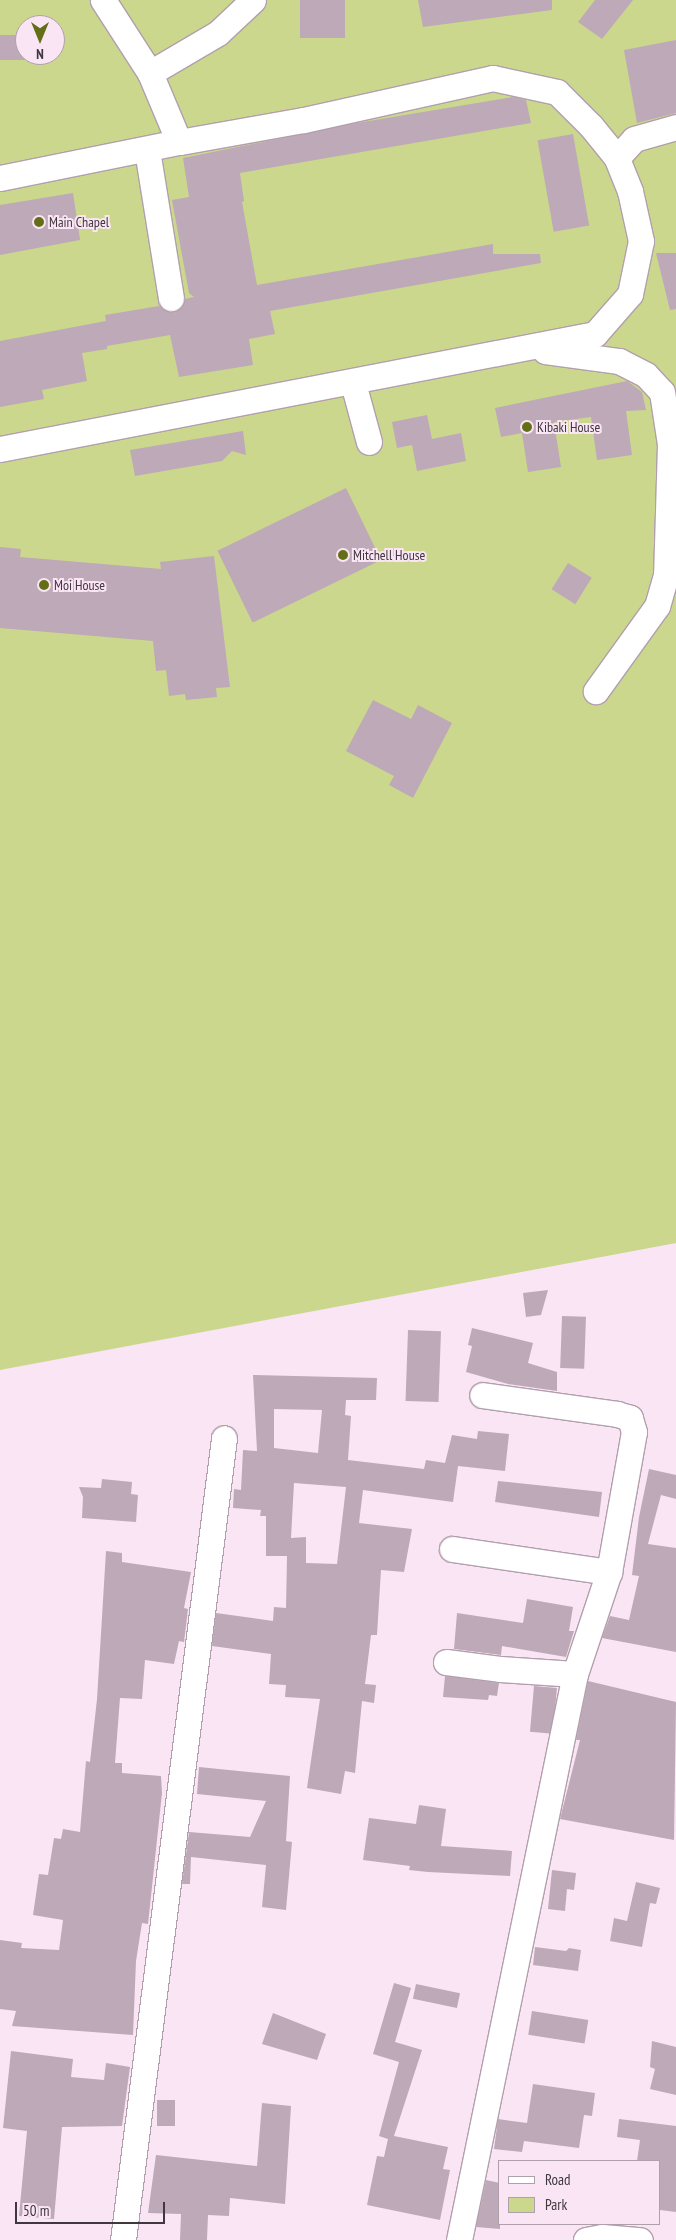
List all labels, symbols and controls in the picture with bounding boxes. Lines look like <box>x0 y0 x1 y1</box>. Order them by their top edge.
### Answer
north arrow <box>15 15 65 65</box>
text: N <box>36 45 44 63</box>
place label: Main Chapel <box>49 214 109 230</box>
marker: Main Chapel <box>33 216 45 228</box>
place label: Kibaki House <box>537 419 600 435</box>
marker: Kibaki House <box>521 421 533 433</box>
place label: Mitchell House <box>353 547 425 563</box>
marker: Mitchell House <box>337 549 349 561</box>
place label: Moi House <box>54 577 105 593</box>
marker: Moi House <box>38 579 50 591</box>
legend <box>498 2160 661 2225</box>
text: Road <box>545 2170 571 2189</box>
scale bar <box>18 2192 168 2224</box>
text: Park <box>545 2195 567 2214</box>
text: 50 m <box>23 2201 49 2220</box>

